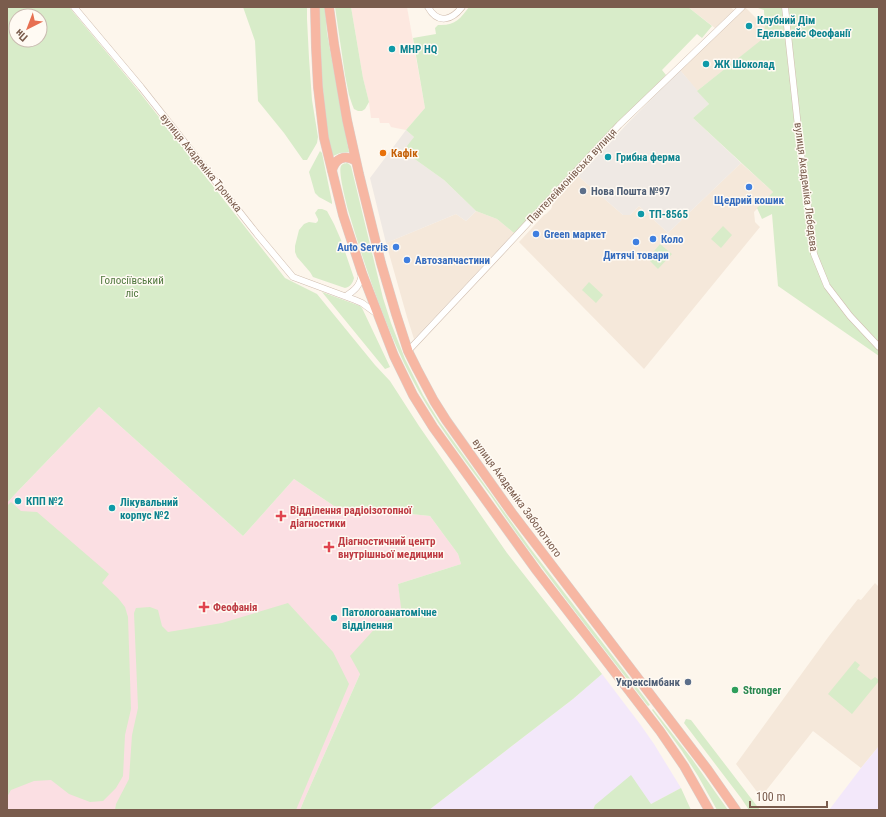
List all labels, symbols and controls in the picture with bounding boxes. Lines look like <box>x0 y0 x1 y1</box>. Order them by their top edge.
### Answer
north arrow <box>8 8 48 48</box>
place label: Клубний Дім Едельвейс Феофанії <box>757 14 852 40</box>
marker: Клубний Дім Едельвейс Феофанії <box>744 21 754 31</box>
text: Пн <box>13 26 31 44</box>
place label: MHP HQ <box>400 43 438 56</box>
marker: MHP HQ <box>387 44 397 54</box>
place label: ЖК Шоколад <box>714 58 775 71</box>
marker: ЖК Шоколад <box>701 59 711 69</box>
street label: вулиця Академіка Тронька <box>157 111 245 215</box>
street label: вулиця Академіка Лебедєва <box>792 122 820 252</box>
street label: Пантелеймонівська вулиця <box>524 126 620 226</box>
place label: Кафік <box>391 147 418 160</box>
marker: Кафік <box>378 148 388 158</box>
place label: Грибна ферма <box>616 151 680 164</box>
marker: Грибна ферма <box>603 152 613 162</box>
marker: Щедрий кошик <box>744 182 754 192</box>
place label: Нова Пошта №97 <box>591 185 670 198</box>
marker: Нова Пошта №97 <box>578 186 588 196</box>
place label: Щедрий кошик <box>714 194 784 207</box>
place label: ТП-8565 <box>649 208 688 221</box>
marker: ТП-8565 <box>636 209 646 219</box>
place label: Green маркет <box>544 228 606 241</box>
marker: Green маркет <box>531 229 541 239</box>
place label: Коло <box>661 233 684 246</box>
marker: Коло <box>648 234 658 244</box>
marker: Дитячі товари <box>631 237 641 247</box>
place label: Auto Servis <box>337 241 388 254</box>
marker: Auto Servis <box>391 242 401 252</box>
place label: Дитячі товари <box>603 249 669 262</box>
place label: Автозапчастини <box>415 254 490 267</box>
marker: Автозапчастини <box>402 255 412 265</box>
park label: Голосіївський ліс <box>100 274 164 300</box>
street label: вулиця Академіка Заболотного <box>470 436 565 560</box>
place label: КПП №2 <box>26 495 64 508</box>
marker: КПП №2 <box>13 496 23 506</box>
place label: Лікувальний корпус №2 <box>120 496 178 522</box>
marker: Лікувальний корпус №2 <box>107 503 117 513</box>
place label: Відділення радіоізотопної діагностики <box>290 504 413 530</box>
marker: Відділення радіоізотопної діагностики <box>275 510 287 522</box>
place label: Діагностичний центр внутрішньої медицини <box>338 535 443 561</box>
marker: Діагностичний центр внутрішньої медицини <box>323 541 335 553</box>
marker: Феофанія <box>198 601 210 613</box>
place label: Феофанія <box>213 601 258 614</box>
place label: Патологоанатомічне відділення <box>342 606 437 632</box>
marker: Патологоанатомічне відділення <box>329 613 339 623</box>
place label: Укрексімбанк <box>616 676 680 689</box>
marker: Укрексімбанк <box>683 677 693 687</box>
place label: Stronger <box>743 684 781 697</box>
marker: Stronger <box>730 685 740 695</box>
scale bar <box>750 783 827 809</box>
text: 100 m <box>756 790 786 804</box>

